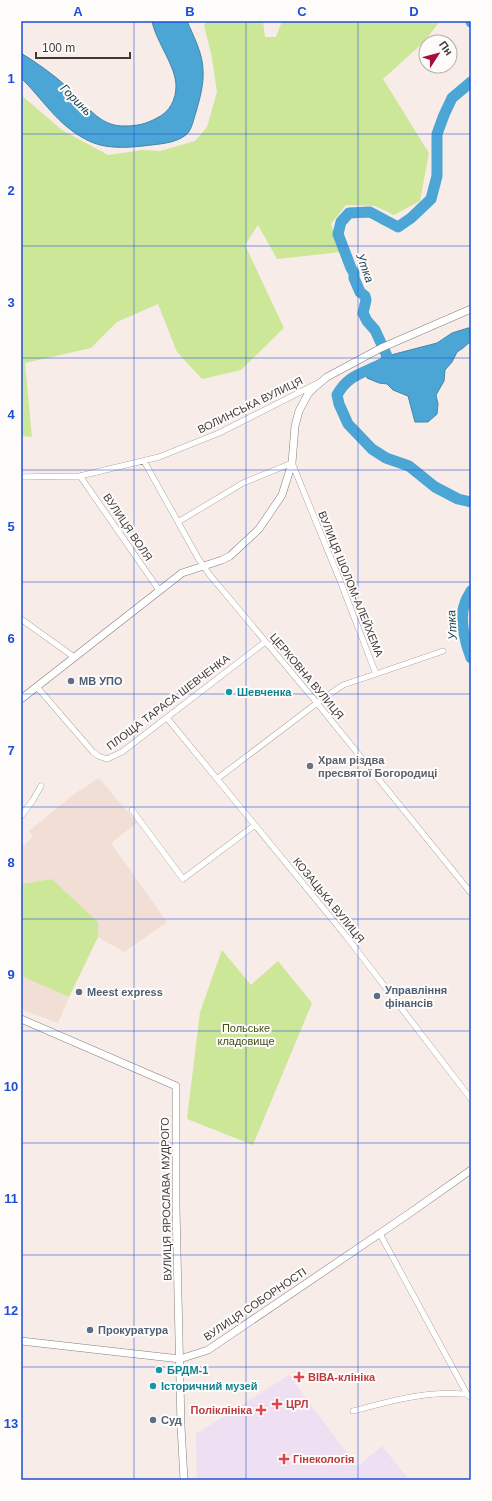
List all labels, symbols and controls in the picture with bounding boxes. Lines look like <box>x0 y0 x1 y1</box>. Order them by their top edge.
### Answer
text: A <box>73 4 83 19</box>
text: B <box>185 4 195 19</box>
text: C <box>297 4 307 19</box>
text: D <box>409 4 419 19</box>
scale bar <box>36 34 130 60</box>
north arrow <box>418 34 458 74</box>
text: Пн <box>437 39 455 58</box>
text: 100 m <box>42 41 75 55</box>
text: 1 <box>7 71 15 86</box>
water label: Горинь <box>57 81 95 119</box>
text: 2 <box>7 183 15 198</box>
water label: Утка <box>353 251 377 285</box>
text: 3 <box>7 295 15 310</box>
street label: ВОЛИНСЬКА ВУЛИЦЯ <box>196 374 304 436</box>
text: 4 <box>7 407 15 422</box>
street label: ВУЛИЦЯ ВОЛЯ <box>101 491 155 563</box>
street label: ВУЛИЦЯ ШОЛОМ-АЛЕЙХЕМА <box>316 509 386 659</box>
text: 5 <box>7 519 15 534</box>
water label: Утка <box>444 609 460 641</box>
text: 6 <box>7 631 15 646</box>
street label: ЦЕРКОВНА ВУЛИЦЯ <box>268 631 346 721</box>
street label: ПЛОЩА ТАРАСА ШЕВЧЕНКА <box>104 652 232 752</box>
place label: МВ УПО <box>79 675 123 687</box>
marker: МВ УПО <box>66 676 76 686</box>
place label: Шевченка <box>237 686 292 698</box>
marker: Шевченка <box>224 687 234 697</box>
text: 7 <box>7 743 15 758</box>
place label: Храм різдва пресвятої Богородиці <box>318 754 437 779</box>
marker: Храм різдва пресвятої Богородиці <box>305 761 315 771</box>
text: 8 <box>7 855 15 870</box>
street label: КОЗАЦЬКА ВУЛИЦЯ <box>291 855 367 945</box>
text: 9 <box>7 967 15 982</box>
place label: Управління фінансів <box>385 984 447 1009</box>
place label: Meest express <box>87 986 163 998</box>
marker: Meest express <box>74 987 84 997</box>
marker: Управління фінансів <box>372 991 382 1001</box>
park label: Польське кладовище <box>217 1022 275 1047</box>
text: 10 <box>4 1079 18 1094</box>
street label: ВУЛИЦЯ ЯРОСЛАВА МУДРОГО <box>159 1117 173 1281</box>
text: 11 <box>4 1191 18 1206</box>
street label: ВУЛИЦЯ СОБОРНОСТІ <box>202 1265 308 1343</box>
text: 12 <box>4 1303 18 1318</box>
place label: Прокуратура <box>98 1324 169 1336</box>
marker: Прокуратура <box>85 1325 95 1335</box>
place label: БРДМ-1 <box>167 1364 208 1376</box>
marker: БРДМ-1 <box>154 1365 164 1375</box>
marker: ВІВА-клініка <box>293 1371 305 1383</box>
place label: ВІВА-клініка <box>308 1371 376 1383</box>
place label: Історичний музей <box>161 1380 257 1392</box>
marker: Історичний музей <box>148 1381 158 1391</box>
marker: ЦРЛ <box>271 1398 283 1410</box>
place label: ЦРЛ <box>286 1398 308 1410</box>
place label: Поліклініка <box>191 1404 253 1416</box>
marker: Поліклініка <box>255 1404 267 1416</box>
place label: Суд <box>161 1414 182 1426</box>
marker: Суд <box>148 1415 158 1425</box>
text: 13 <box>4 1416 18 1431</box>
marker: Гінекологія <box>278 1453 290 1465</box>
place label: Гінекологія <box>293 1453 354 1465</box>

